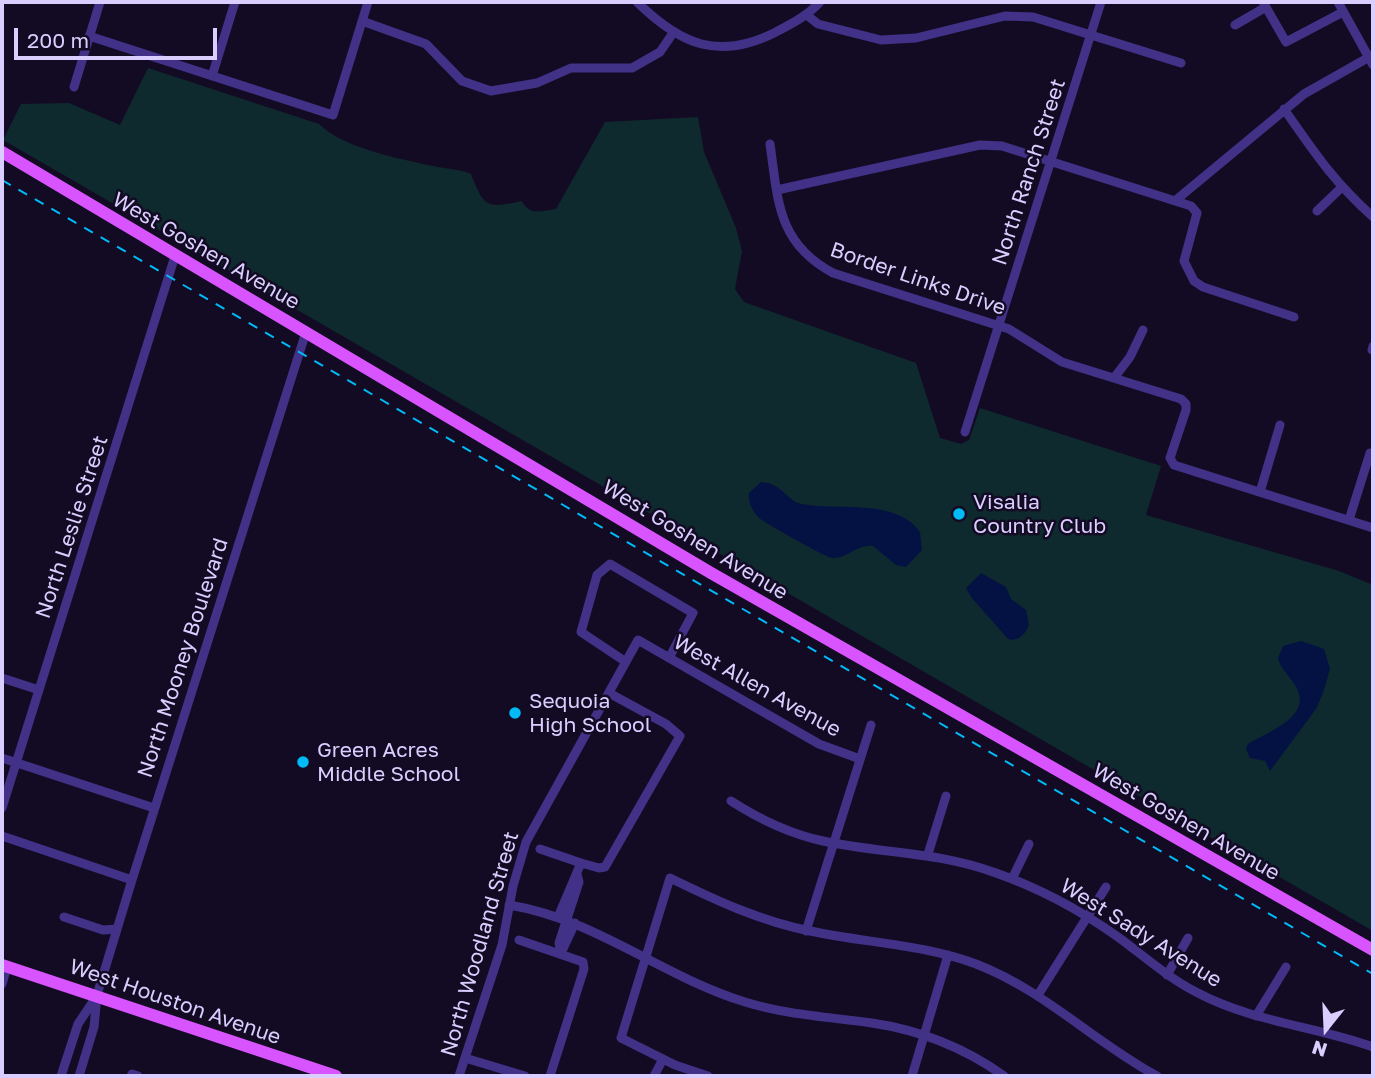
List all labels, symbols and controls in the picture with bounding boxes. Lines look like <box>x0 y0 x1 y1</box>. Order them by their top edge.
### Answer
scale bar <box>18 14 220 58</box>
text: 200 m <box>27 27 89 53</box>
street label: North Ranch Street <box>987 76 1071 268</box>
street label: West Goshen Avenue <box>108 187 304 315</box>
street label: Border Links Drive <box>827 237 1009 321</box>
street label: North Leslie Street <box>31 432 113 622</box>
street label: West Goshen Avenue <box>598 475 792 605</box>
place label: Visalia Country Club <box>973 489 1106 539</box>
marker: Visalia Country Club <box>951 506 967 522</box>
street label: North Mooney Boulevard <box>132 535 234 781</box>
street label: West Allen Avenue <box>669 629 845 743</box>
place label: Sequoia High School <box>529 688 651 738</box>
marker: Sequoia High School <box>507 705 523 721</box>
place label: Green Acres Middle School <box>317 737 460 787</box>
marker: Green Acres Middle School <box>295 754 311 770</box>
street label: West Goshen Avenue <box>1088 758 1284 886</box>
street label: North Woodland Street <box>436 829 524 1059</box>
street label: West Sady Avenue <box>1056 873 1226 993</box>
street label: West Houston Avenue <box>66 954 284 1050</box>
north arrow <box>1291 994 1361 1064</box>
text: N <box>1309 1036 1330 1063</box>

